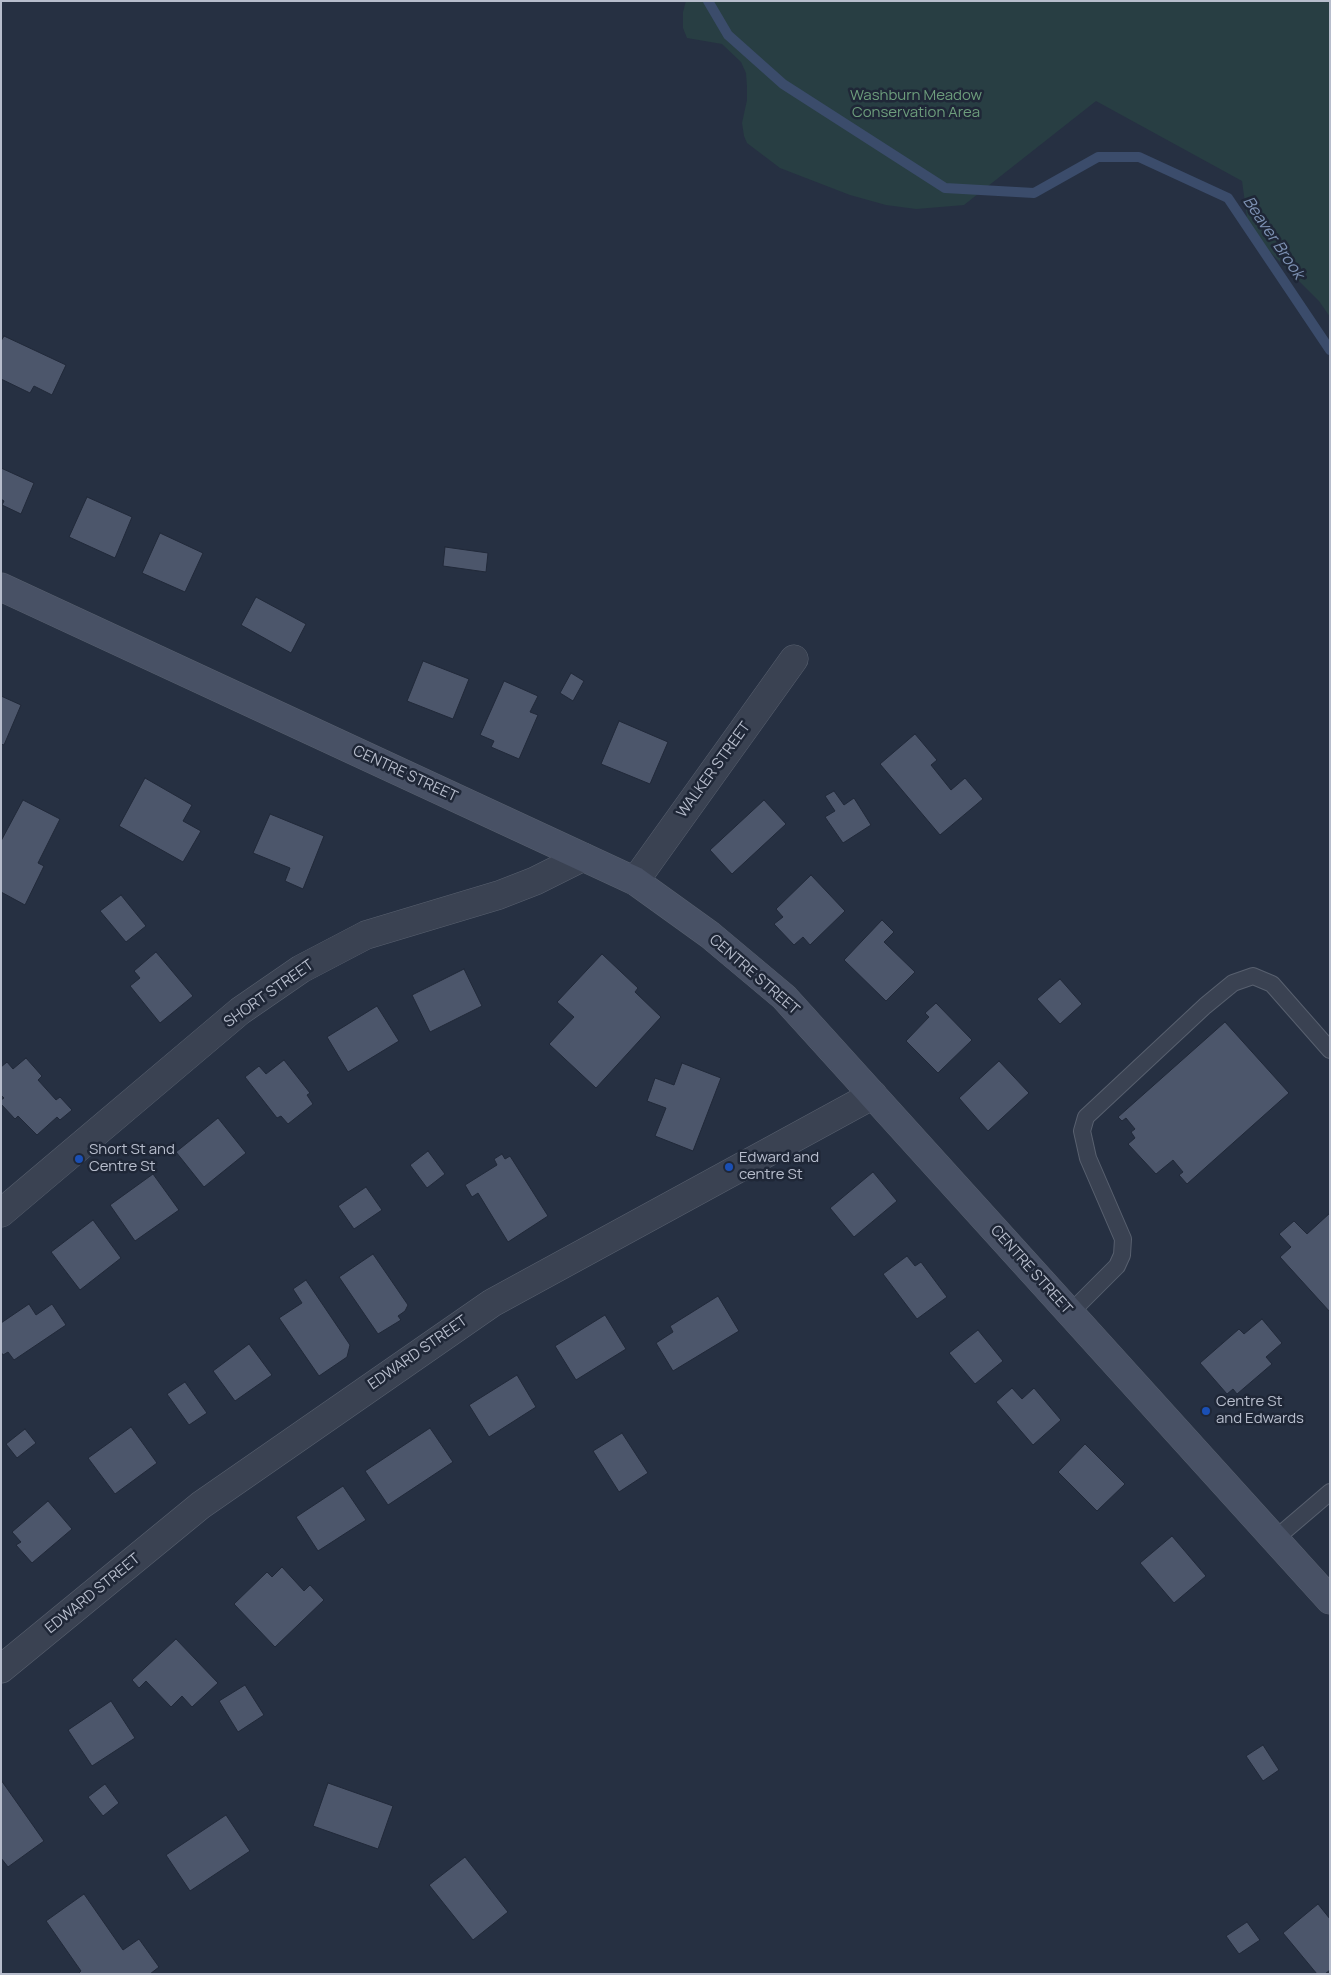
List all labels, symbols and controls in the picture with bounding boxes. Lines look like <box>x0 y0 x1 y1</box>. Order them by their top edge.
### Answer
park label: Washburn Meadow Conservation Area <box>850 87 982 122</box>
water label: Beaver Brook <box>1238 193 1308 283</box>
street label: WALKER STREET <box>673 719 755 821</box>
street label: CENTRE STREET <box>350 742 460 806</box>
street label: CENTRE STREET <box>705 931 803 1019</box>
street label: SHORT STREET <box>221 956 317 1032</box>
place label: Short St and Centre St <box>89 1141 175 1176</box>
place label: Edward and centre St <box>739 1149 819 1184</box>
marker: Short St and Centre St <box>73 1153 85 1165</box>
marker: Edward and centre St <box>723 1161 735 1173</box>
street label: CENTRE STREET <box>986 1222 1076 1318</box>
street label: EDWARD STREET <box>365 1312 471 1394</box>
place label: Centre St and Edwards <box>1216 1393 1304 1428</box>
marker: Centre St and Edwards <box>1200 1405 1212 1417</box>
street label: EDWARD STREET <box>42 1550 144 1638</box>

